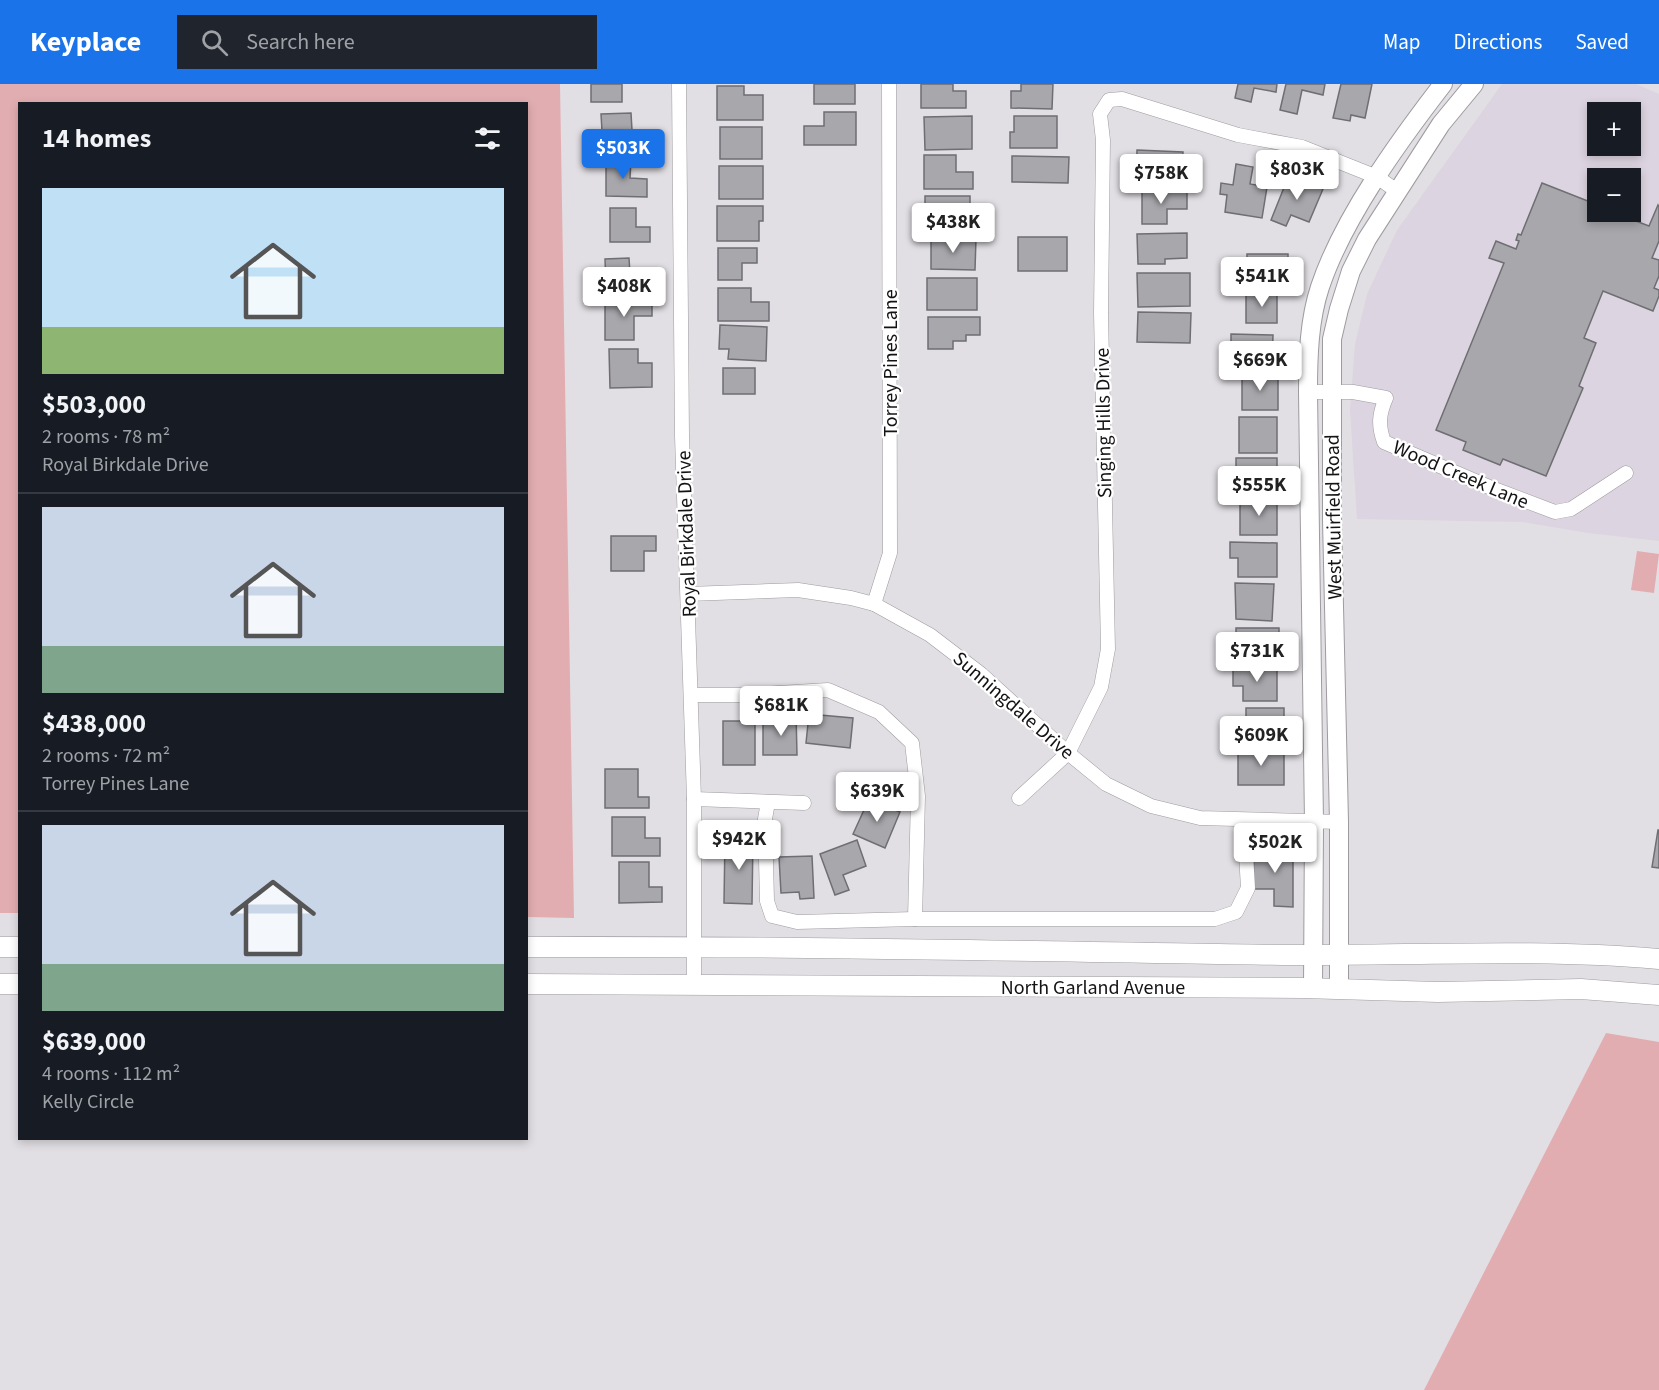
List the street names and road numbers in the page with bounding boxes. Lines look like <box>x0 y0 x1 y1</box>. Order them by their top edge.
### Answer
street label: Torrey Pines Lane <box>877 289 905 437</box>
street label: Singing Hills Drive <box>1089 347 1119 498</box>
street label: West Muirfield Road <box>1319 434 1349 600</box>
street label: Wood Creek Lane <box>1388 434 1533 516</box>
street label: Royal Birkdale Drive <box>670 450 704 618</box>
street label: Sunningdale Drive <box>947 645 1080 766</box>
street label: North Garland Avenue <box>1001 974 1185 1002</box>

